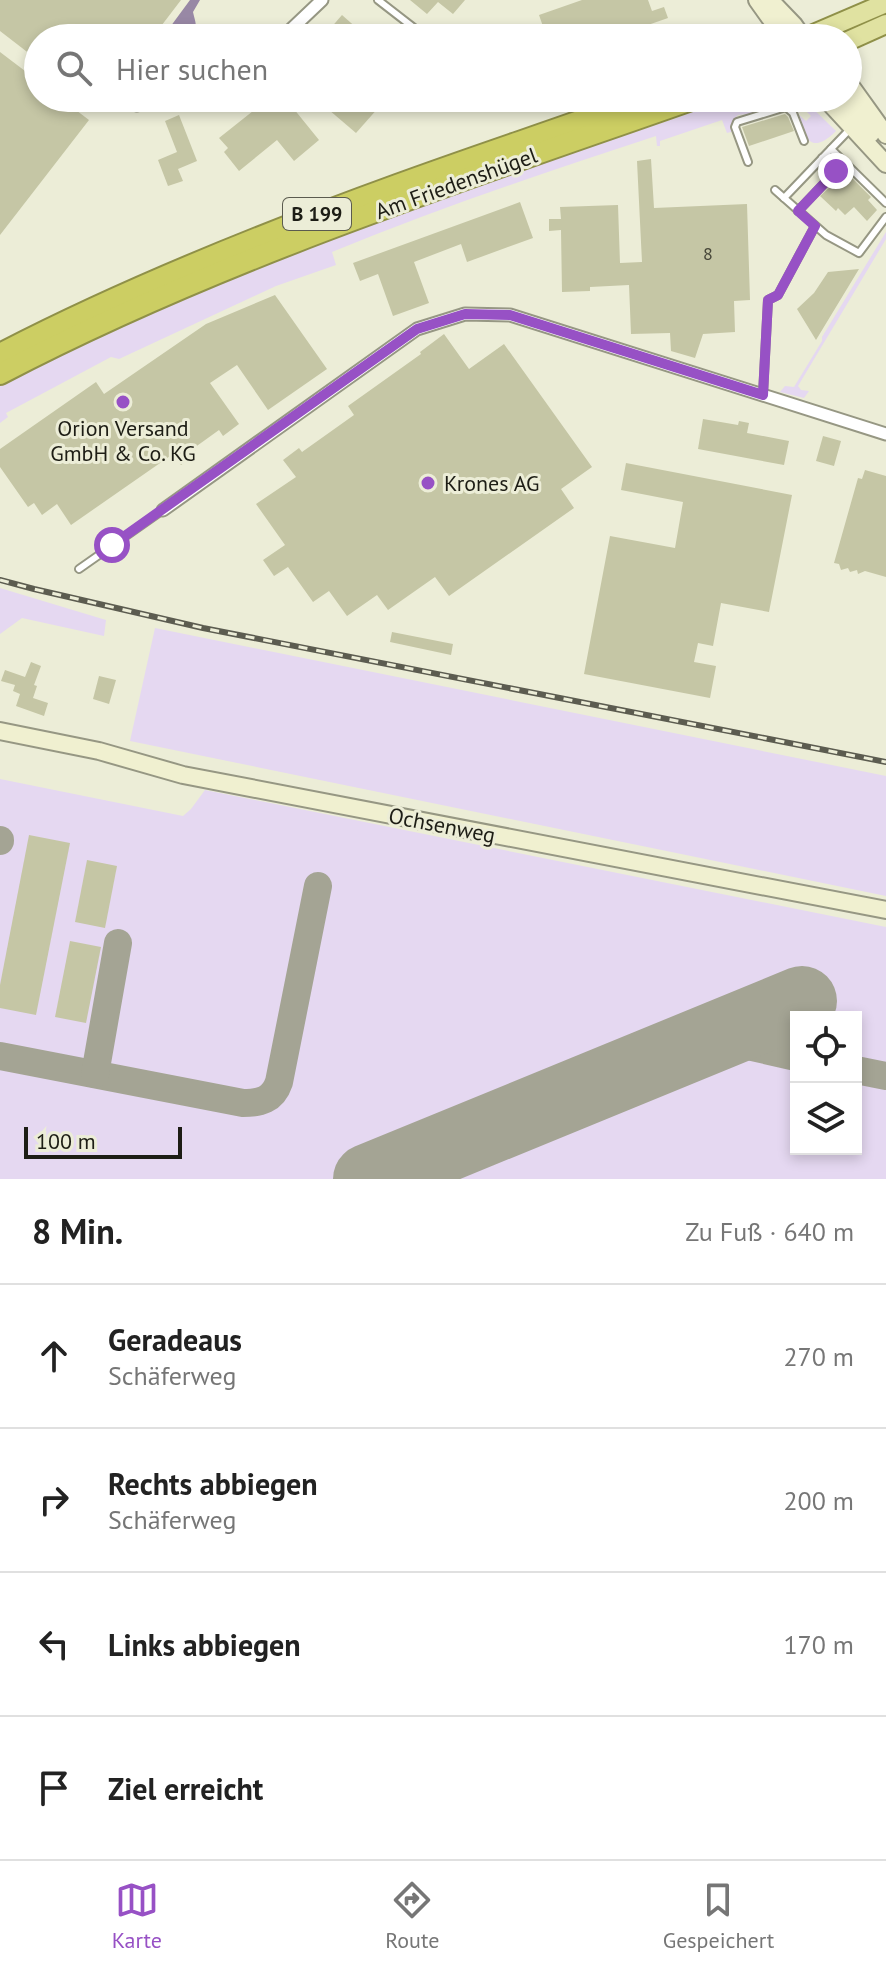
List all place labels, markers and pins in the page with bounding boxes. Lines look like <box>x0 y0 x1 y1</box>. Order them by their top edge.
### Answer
marker: Orion Versand GmbH & Co. KG <box>114 393 132 411</box>
place label: Orion Versand GmbH & Co. KG <box>50 414 196 467</box>
place label: Krones AG <box>444 469 540 497</box>
marker: Krones AG <box>419 474 437 492</box>

